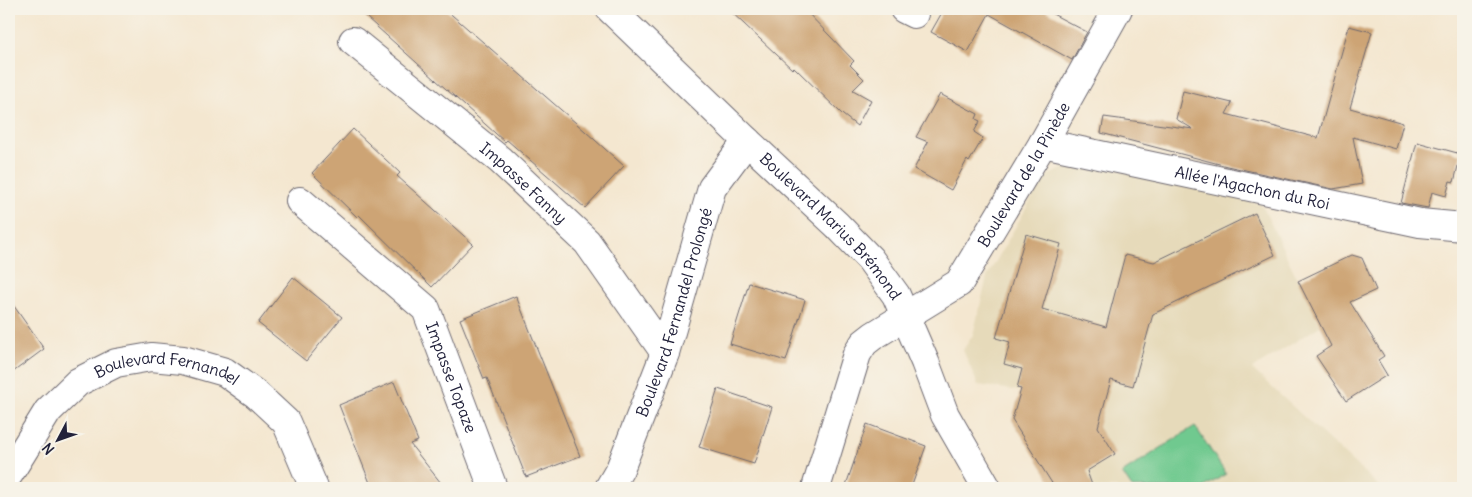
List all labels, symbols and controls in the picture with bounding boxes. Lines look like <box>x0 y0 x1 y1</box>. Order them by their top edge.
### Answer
street label: Boulevard de la Pinède <box>973 98 1074 250</box>
street label: Impasse Fanny <box>476 138 571 228</box>
street label: Boulevard Marius Brémond <box>756 148 906 304</box>
street label: Allée l'Agachon du Roi <box>1173 161 1331 214</box>
street label: Boulevard Fernandel Prolongé <box>631 205 716 420</box>
street label: Impasse Topaze <box>422 319 481 436</box>
street label: Boulevard Fernandel <box>91 347 243 389</box>
north arrow <box>32 414 82 464</box>
text: N <box>38 439 58 458</box>

